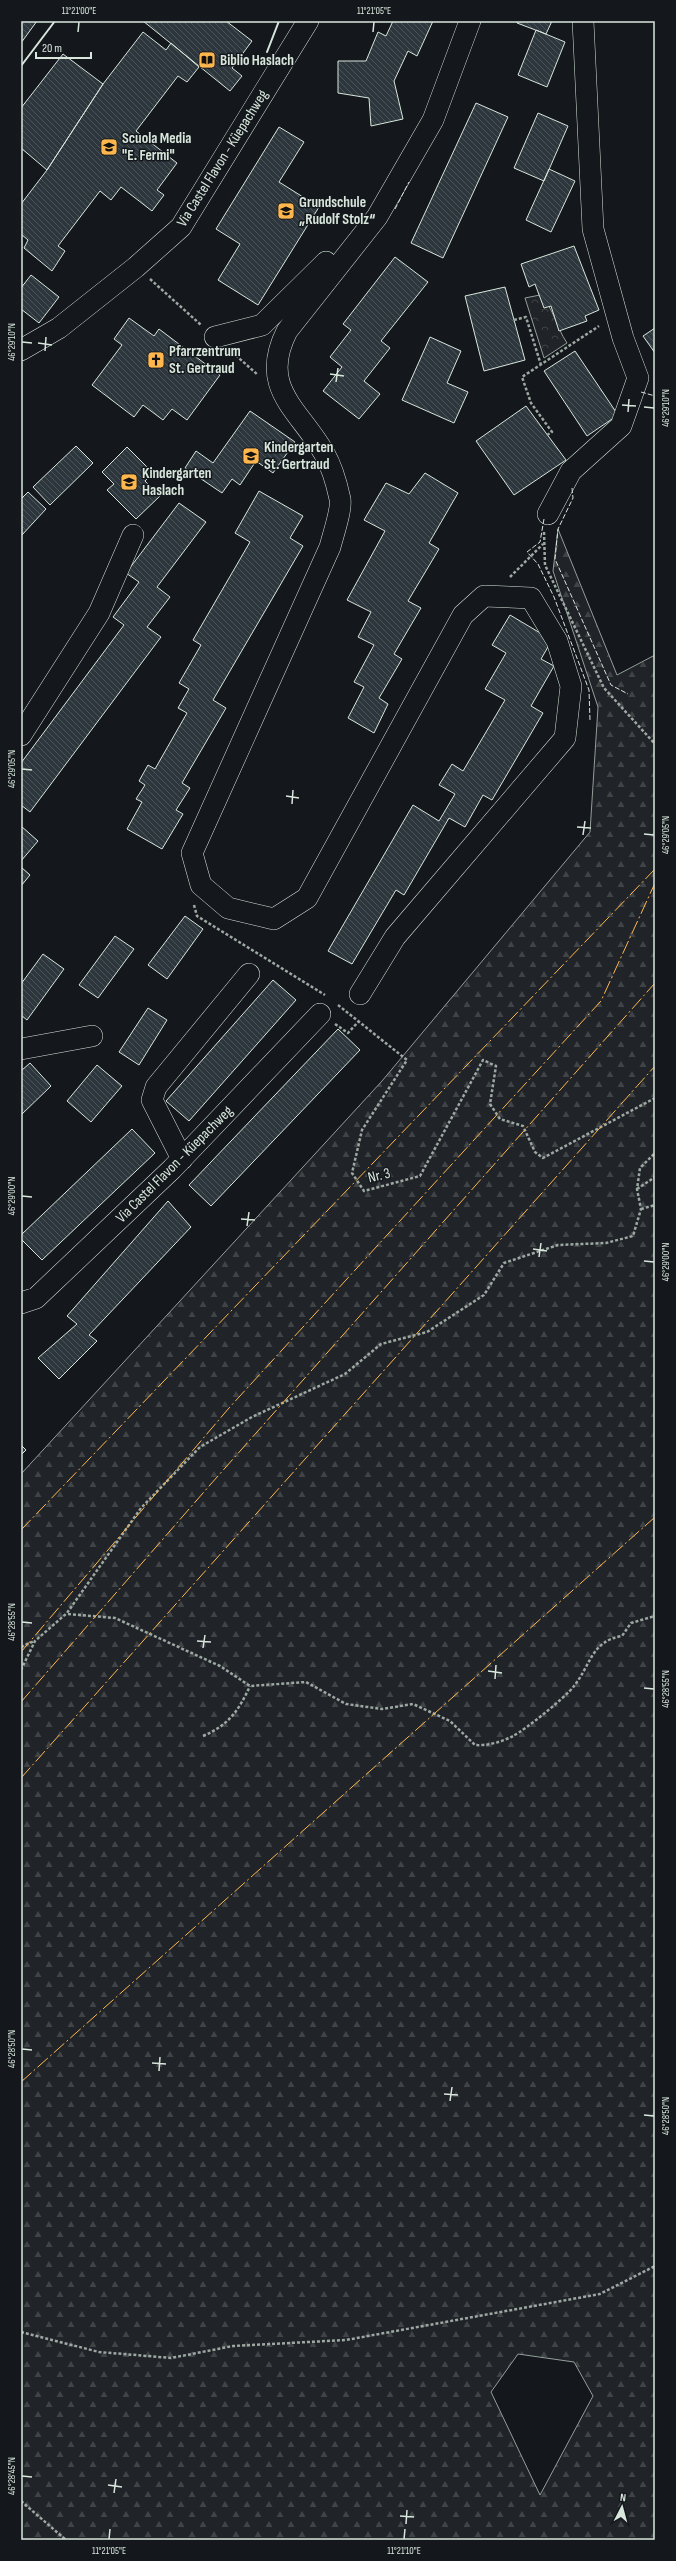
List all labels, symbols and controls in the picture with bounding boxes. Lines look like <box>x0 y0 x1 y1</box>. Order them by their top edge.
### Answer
text: 11°21'00"E <box>62 5 96 17</box>
text: 11°21'05"E <box>357 5 391 17</box>
scale bar <box>36 34 91 60</box>
text: 20 m <box>42 41 62 56</box>
library icon: Biblio Haslach <box>197 50 217 70</box>
place label: Biblio Haslach <box>220 51 294 70</box>
street label: Via Castel Flavon - Küepachweg <box>173 86 272 230</box>
place label: Scuola Media "E. Fermi" <box>122 129 191 165</box>
school or university icon: Scuola Media "E. Fermi" <box>99 137 119 157</box>
place label: Grundschule „Rudolf Stolz“ <box>299 193 375 229</box>
school or university icon: Grundschule „Rudolf Stolz“ <box>276 201 296 221</box>
text: 46°29'10"N <box>6 323 18 361</box>
place label: Pfarrzentrum St. Gertraud <box>169 342 241 378</box>
church icon: Pfarrzentrum St. Gertraud <box>146 350 166 370</box>
text: 46°29'10"N <box>660 389 672 427</box>
place label: Kindergarten St. Gertraud <box>264 438 334 474</box>
school or university icon: Kindergarten St. Gertraud <box>241 446 261 466</box>
place label: Kindergarten Haslach <box>142 464 212 500</box>
school or university icon: Kindergarten Haslach <box>119 472 139 492</box>
text: 46°29'05"N <box>6 750 18 788</box>
text: 46°29'05"N <box>660 816 672 854</box>
street label: Via Castel Flavon - Küepachweg <box>112 1102 237 1227</box>
street label: Nr. 3 <box>366 1164 392 1187</box>
text: 46°29'00"N <box>6 1177 18 1215</box>
text: 46°29'00"N <box>660 1243 672 1281</box>
text: 46°28'55"N <box>6 1603 18 1641</box>
text: 46°28'55"N <box>660 1670 672 1708</box>
text: 46°28'50"N <box>6 2030 18 2068</box>
text: 46°28'50"N <box>660 2097 672 2135</box>
text: 46°28'45"N <box>6 2457 18 2495</box>
north arrow <box>602 2487 642 2527</box>
text: N <box>619 2491 627 2504</box>
text: 11°21'05"E <box>92 2545 126 2557</box>
text: 11°21'10"E <box>387 2545 421 2557</box>

